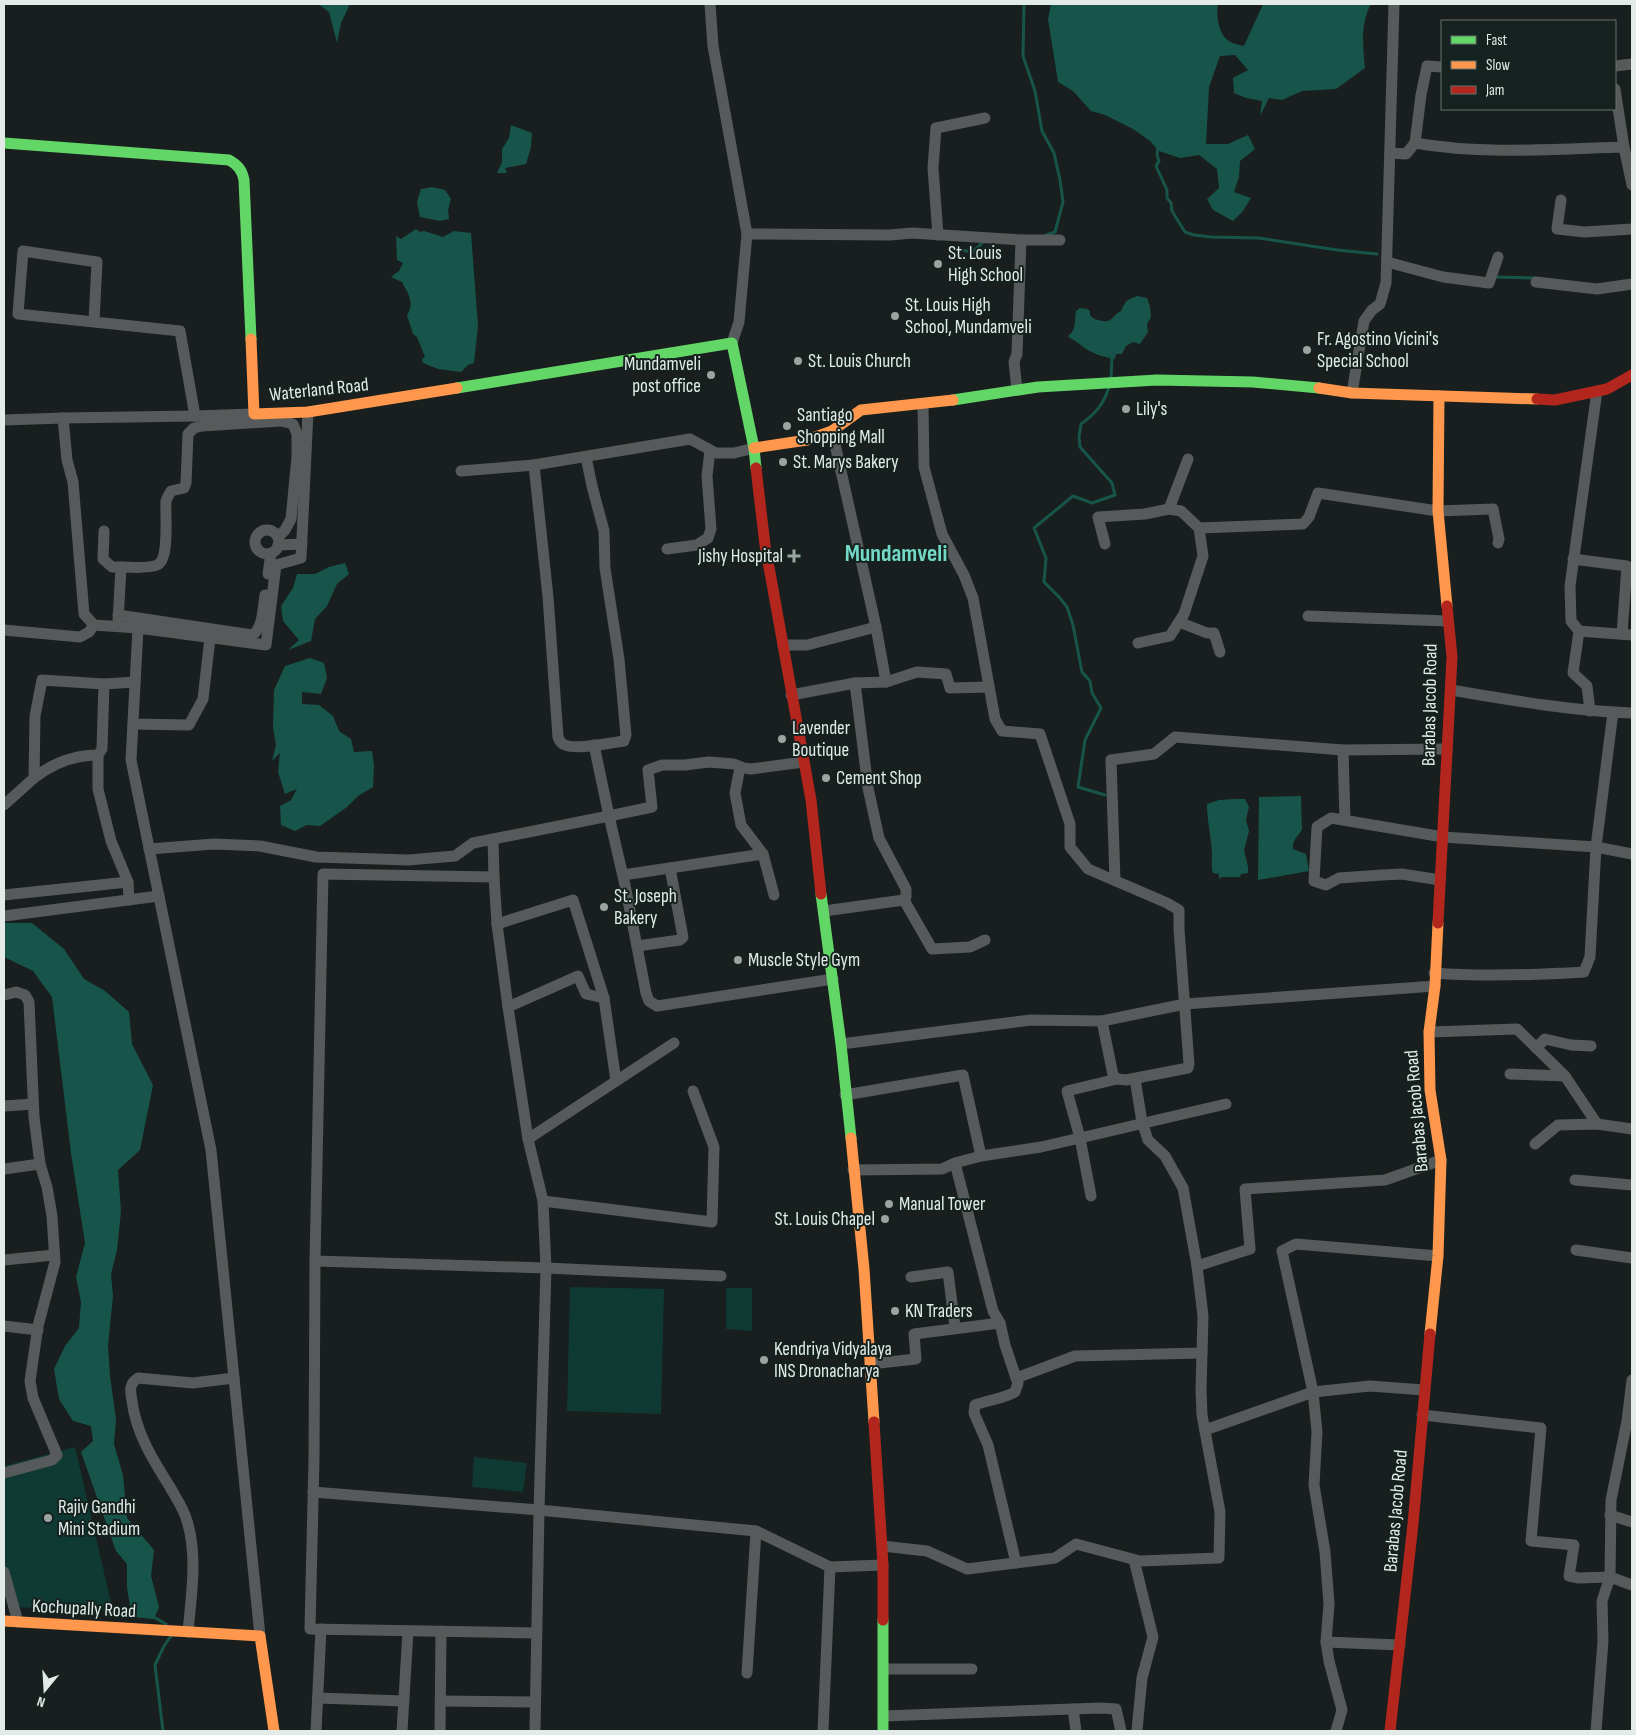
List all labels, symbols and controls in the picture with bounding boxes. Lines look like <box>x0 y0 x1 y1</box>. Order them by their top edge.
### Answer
legend <box>1441 20 1616 110</box>
text: Fast <box>1486 31 1508 50</box>
text: Slow <box>1486 56 1510 75</box>
text: Jam <box>1485 81 1504 100</box>
place label: St. Louis High School <box>948 242 1023 287</box>
marker: St. Louis High School <box>932 258 944 270</box>
place label: St. Louis High School, Mundamveli <box>905 294 1032 339</box>
marker: St. Louis High School, Mundamveli <box>889 310 901 322</box>
place label: Fr. Agostino Vicini's Special School <box>1317 328 1439 373</box>
marker: Fr. Agostino Vicini's Special School <box>1301 344 1313 356</box>
place label: St. Louis Church <box>808 350 911 373</box>
place label: Mundamveli post office <box>624 353 701 398</box>
marker: St. Louis Church <box>792 355 804 367</box>
marker: Mundamveli post office <box>705 369 717 381</box>
street label: Waterland Road <box>268 373 370 407</box>
place label: Lily's <box>1136 398 1167 421</box>
marker: Lily's <box>1120 403 1132 415</box>
place label: Santiago Shopping Mall <box>797 404 885 449</box>
marker: Santiago Shopping Mall <box>781 420 793 432</box>
place label: St. Marys Bakery <box>793 451 899 474</box>
marker: St. Marys Bakery <box>777 456 789 468</box>
district label: Mundamveli <box>845 539 947 568</box>
place label: Jishy Hospital <box>697 545 783 568</box>
marker: Jishy Hospital <box>787 549 801 563</box>
street label: Barabas Jacob Road <box>1417 644 1443 766</box>
place label: Lavender Boutique <box>792 717 851 762</box>
marker: Lavender Boutique <box>776 733 788 745</box>
place label: Cement Shop <box>836 767 922 790</box>
marker: Cement Shop <box>820 772 832 784</box>
place label: St. Joseph Bakery <box>614 885 677 930</box>
marker: St. Joseph Bakery <box>598 901 610 913</box>
place label: Muscle Style Gym <box>748 949 860 972</box>
marker: Muscle Style Gym <box>732 954 744 966</box>
street label: Barabas Jacob Road <box>1400 1049 1434 1173</box>
place label: Manual Tower <box>899 1193 986 1216</box>
marker: Manual Tower <box>883 1198 895 1210</box>
place label: St. Louis Chapel <box>775 1208 875 1231</box>
marker: St. Louis Chapel <box>879 1213 891 1225</box>
place label: KN Traders <box>905 1300 973 1323</box>
marker: KN Traders <box>889 1305 901 1317</box>
place label: Kendriya Vidyalaya INS Dronacharya <box>774 1338 892 1383</box>
marker: Kendriya Vidyalaya INS Dronacharya <box>758 1354 770 1366</box>
street label: Barabas Jacob Road <box>1379 1449 1413 1573</box>
place label: Rajiv Gandhi Mini Stadium <box>58 1496 140 1541</box>
marker: Rajiv Gandhi Mini Stadium <box>42 1512 54 1524</box>
street label: Kochupally Road <box>31 1595 137 1623</box>
north arrow <box>20 1665 70 1715</box>
text: N <box>35 1693 47 1711</box>

